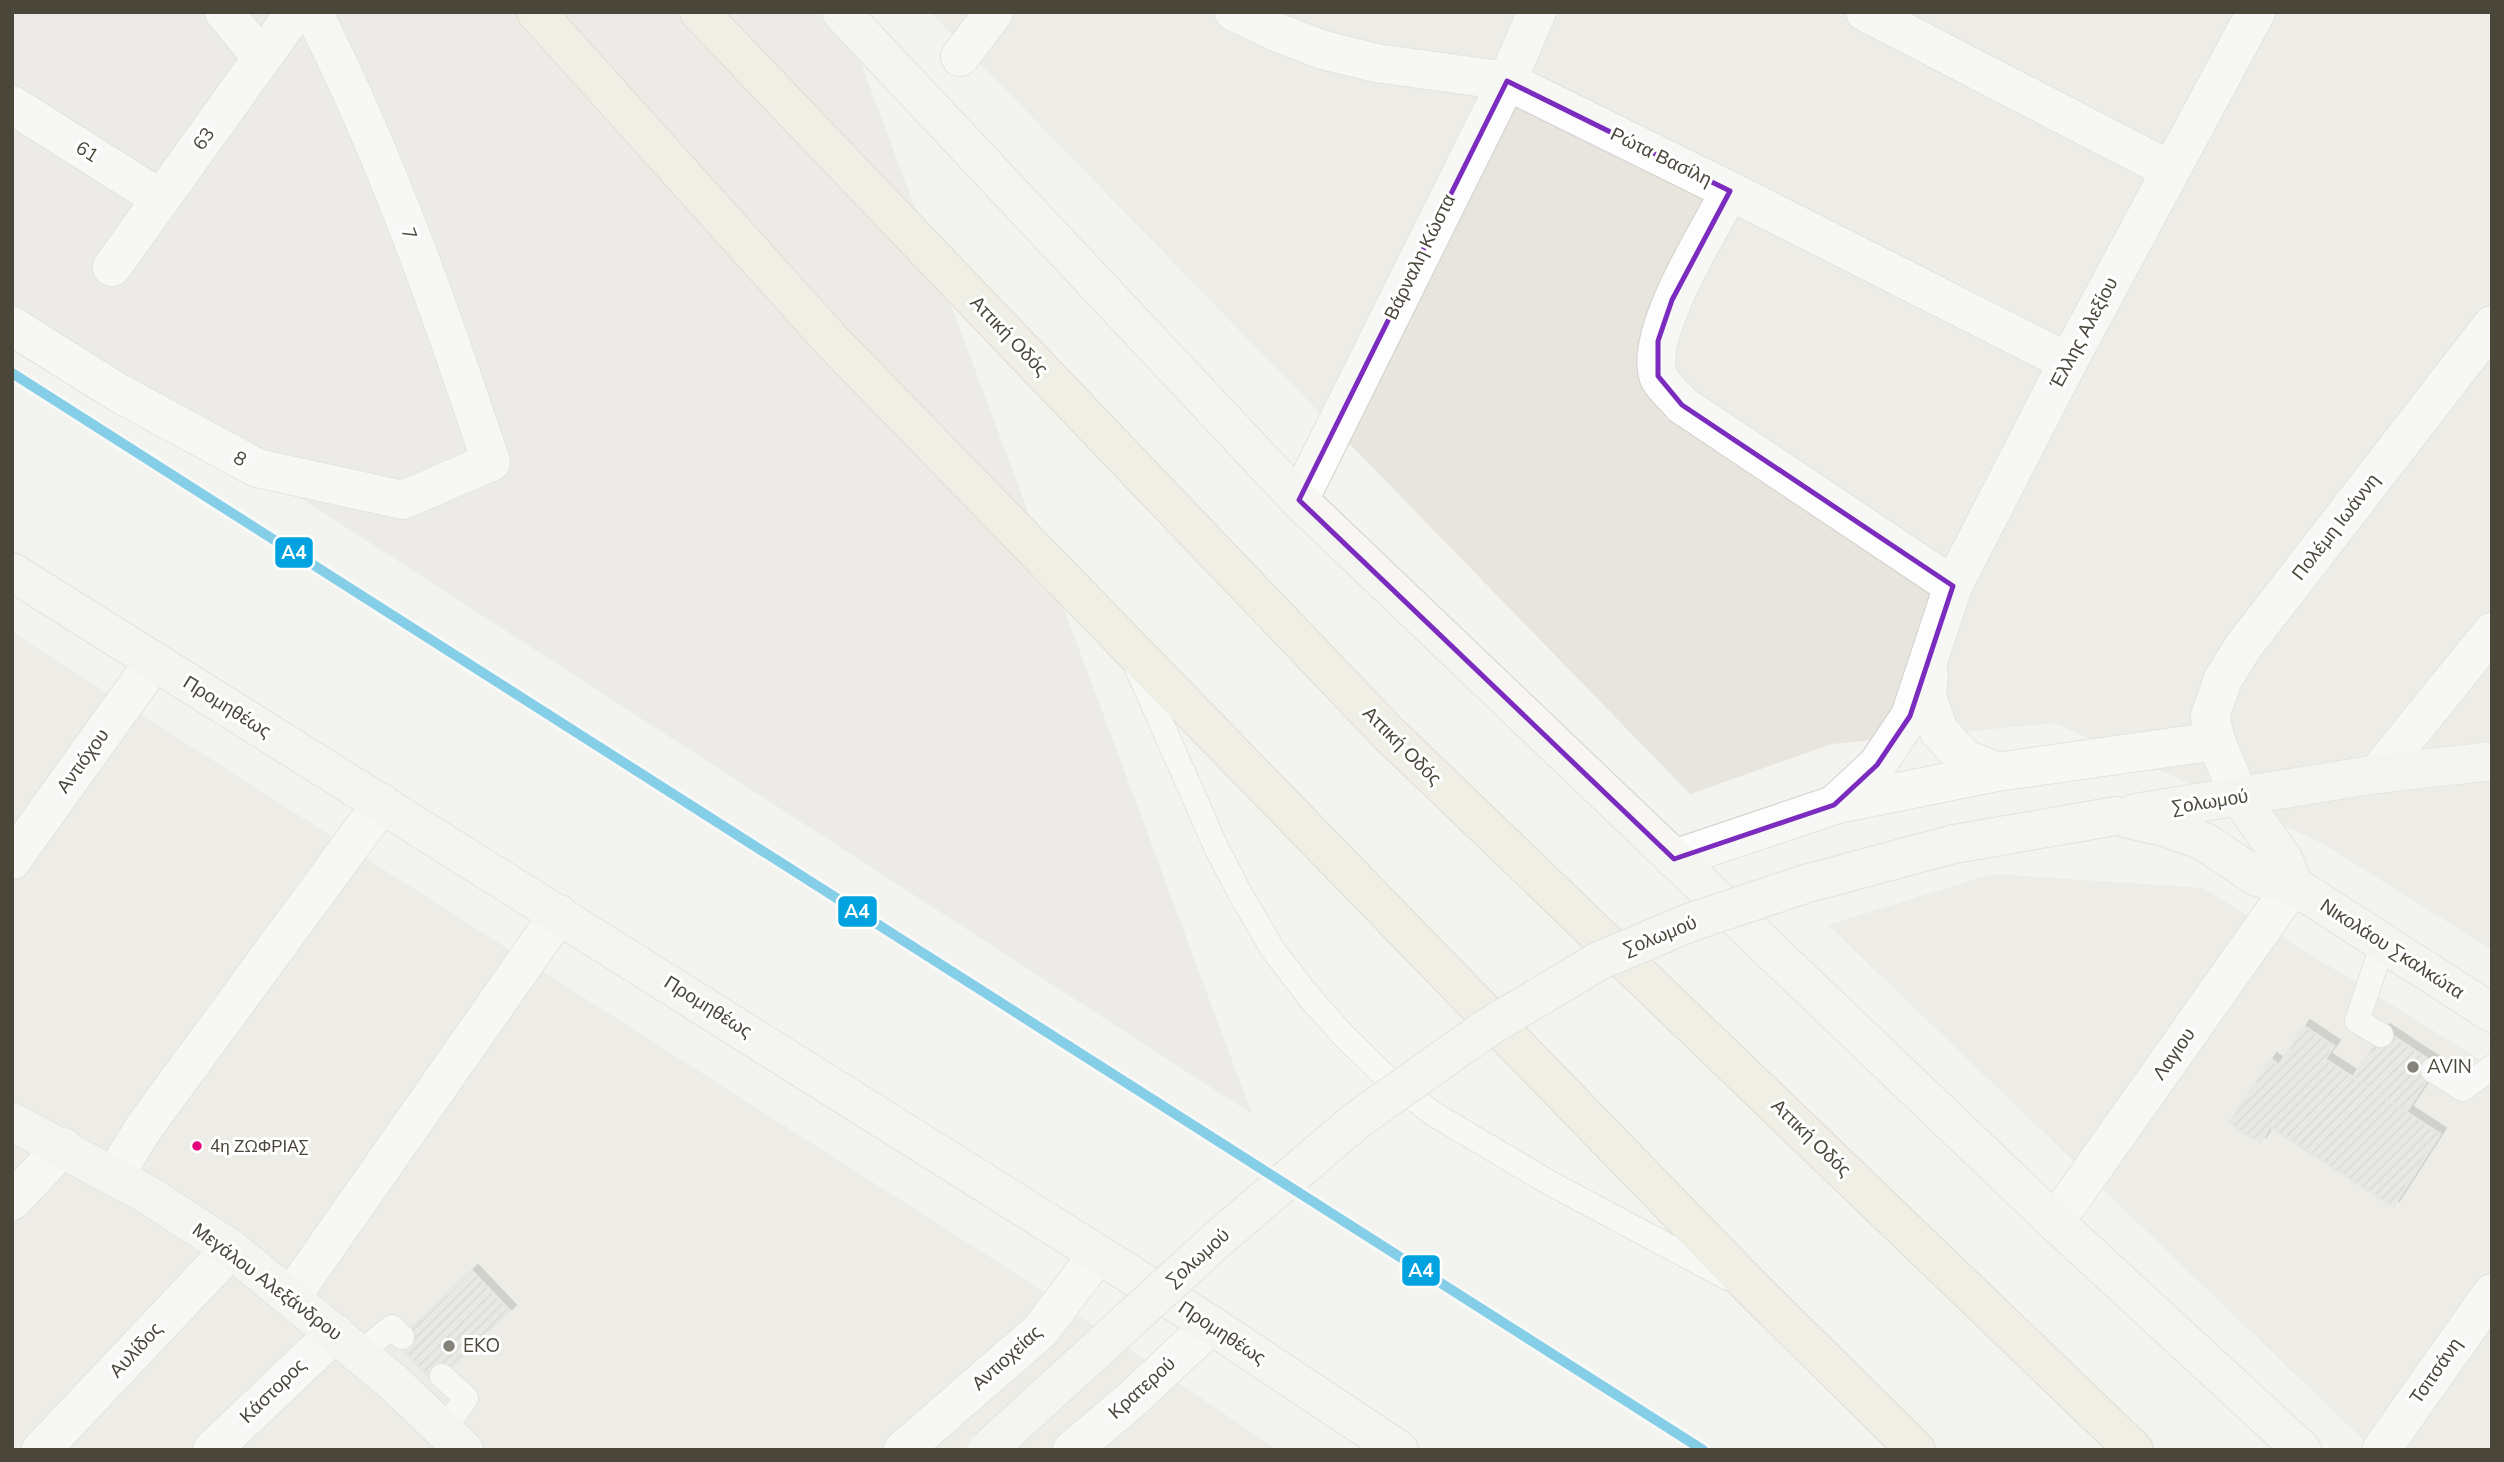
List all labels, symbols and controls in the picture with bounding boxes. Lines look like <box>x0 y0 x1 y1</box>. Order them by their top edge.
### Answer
street label: Ρώτα Βασίλη <box>1606 121 1716 193</box>
street label: 63 <box>187 122 221 156</box>
street label: 61 <box>70 135 104 169</box>
street label: Βάρναλη Κώστα <box>1378 190 1462 324</box>
street label: 7 <box>395 224 423 244</box>
street label: Έλλης Αλεξίου <box>2043 273 2124 394</box>
street label: Αττική Οδός <box>964 290 1054 382</box>
street label: 8 <box>229 445 251 473</box>
street label: Πολέμη Ιωάννη <box>2286 468 2386 586</box>
line badge: A4 <box>274 536 314 569</box>
text: A4 <box>281 540 307 566</box>
street label: Προμηθέως <box>178 670 276 744</box>
street label: Αττική Οδός <box>1357 701 1447 791</box>
street label: Αντιόχου <box>51 723 115 799</box>
street label: Σολωμού <box>2170 783 2250 821</box>
street label: Νικολάου Σκαλκώτα <box>2315 893 2469 1005</box>
line badge: A4 <box>837 895 878 928</box>
text: A4 <box>844 899 870 925</box>
street label: Σολωμού <box>1619 909 1701 963</box>
street label: Προμηθέως <box>659 970 757 1044</box>
street label: Λαγιου <box>2147 1023 2201 1085</box>
place label: AVIN <box>2427 1054 2472 1080</box>
marker: AVIN <box>2405 1059 2421 1075</box>
street label: Αττική Οδός <box>1765 1093 1857 1183</box>
place label: 4η ΖΩΦΡΙΑΣ <box>210 1135 309 1158</box>
marker: 4η ΖΩΦΡΙΑΣ <box>190 1139 204 1153</box>
street label: Μεγάλου Αλεξάνδρου <box>187 1217 347 1347</box>
street label: Σολωμού <box>1161 1222 1235 1294</box>
line badge: A4 <box>1401 1254 1441 1287</box>
text: A4 <box>1408 1258 1434 1284</box>
street label: Προμηθέως <box>1173 1295 1271 1371</box>
street label: Αυλίδος <box>104 1317 168 1383</box>
street label: Αντιοχείας <box>966 1319 1048 1397</box>
place label: EKO <box>463 1333 500 1359</box>
street label: Τσιτσάνη <box>2404 1333 2468 1409</box>
marker: EKO <box>441 1338 457 1354</box>
street label: Κρατερού <box>1103 1351 1181 1425</box>
street label: Κάστορος <box>234 1353 312 1429</box>

